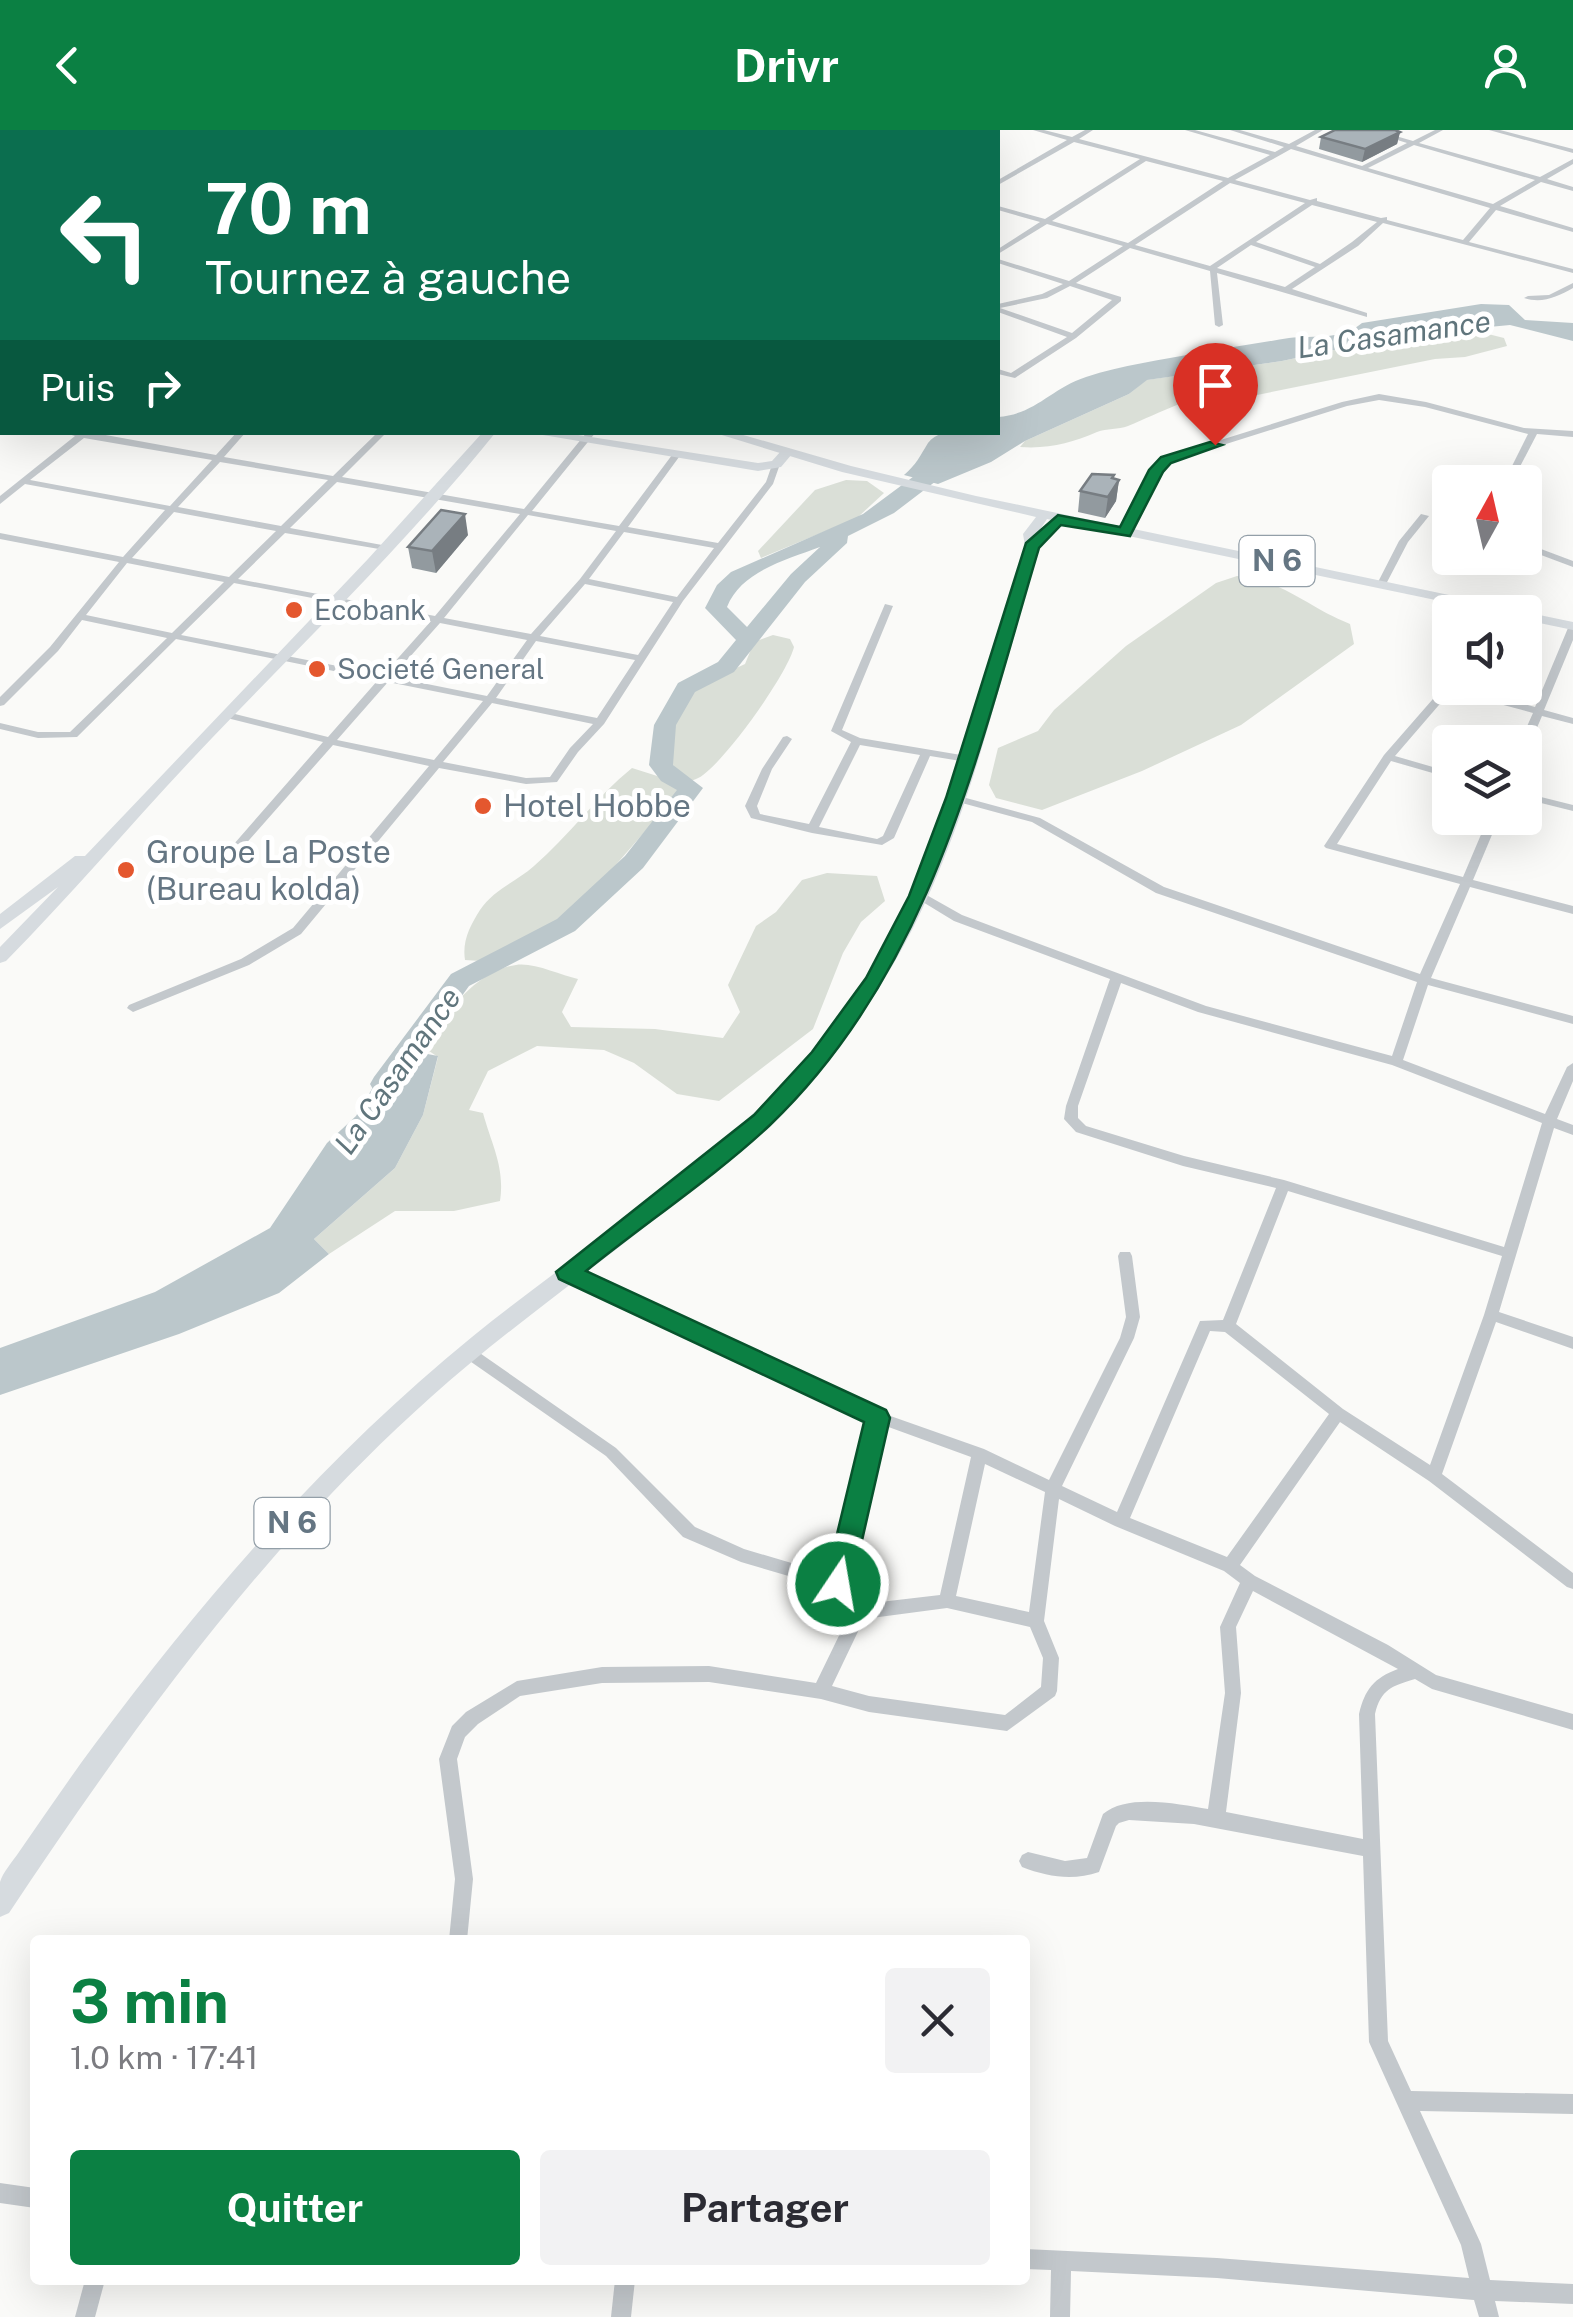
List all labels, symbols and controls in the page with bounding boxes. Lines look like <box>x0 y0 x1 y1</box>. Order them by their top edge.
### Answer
icon: back <box>40 38 95 93</box>
icon: person <box>1478 38 1533 93</box>
text: Drivr <box>734 39 839 92</box>
text: 70 m <box>205 167 372 250</box>
icon: left <box>40 170 170 300</box>
text: Tournez à gauche <box>205 251 571 304</box>
water label: La Casamance <box>1295 303 1493 365</box>
pin <box>1173 343 1258 446</box>
icon: arrive <box>1188 358 1243 413</box>
icon: right <box>135 360 190 415</box>
text: Puis <box>40 365 115 410</box>
north arrow <box>1432 465 1542 575</box>
map controls <box>1432 465 1542 835</box>
road number: N 6 <box>1240 536 1314 586</box>
place label: Ecobank <box>314 593 426 626</box>
button: sound <box>1432 595 1542 705</box>
marker: Ecobank <box>283 599 305 621</box>
place label: Societé General <box>337 652 545 685</box>
marker: Societé General <box>306 658 328 680</box>
button: layers <box>1432 725 1542 835</box>
place label: Hotel Hobbe <box>503 787 691 824</box>
marker: Hotel Hobbe <box>472 795 494 817</box>
place label: Groupe La Poste (Bureau kolda) <box>146 833 391 907</box>
marker: Groupe La Poste (Bureau kolda) <box>115 859 137 881</box>
water label: La Casamance <box>326 980 468 1161</box>
road number: N 6 <box>254 1498 330 1548</box>
position arrow <box>786 1532 890 1636</box>
text: 3 min <box>70 1966 229 2037</box>
button: close <box>885 1968 990 2073</box>
text: 1.0 km · 17:41 <box>70 2039 258 2076</box>
button: Quitter <box>70 2150 520 2265</box>
button: Partager <box>540 2150 990 2265</box>

